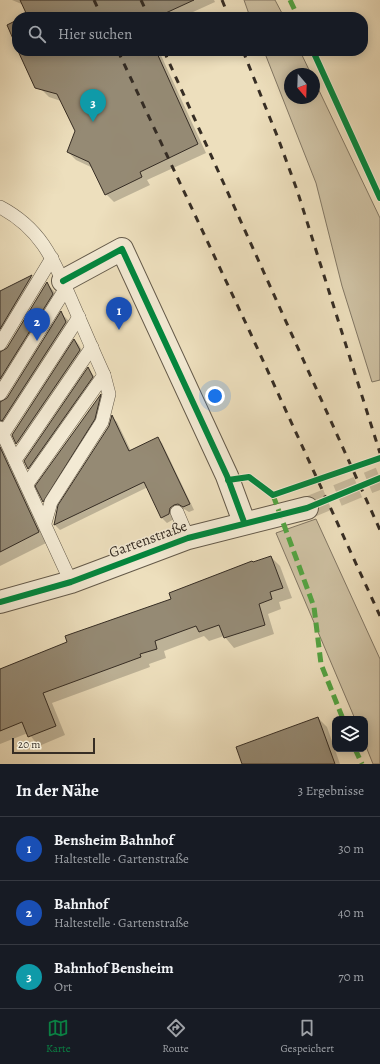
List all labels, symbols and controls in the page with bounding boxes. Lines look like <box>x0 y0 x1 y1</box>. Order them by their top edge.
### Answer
search box <box>12 12 368 56</box>
icon: search <box>26 23 48 45</box>
text: Hier suchen <box>58 24 132 44</box>
north arrow <box>284 68 320 104</box>
pin: 3 <box>80 89 106 122</box>
pin: 1 <box>106 297 132 330</box>
pin: 2 <box>24 308 50 341</box>
your location <box>205 386 225 406</box>
street label: Gartenstraße <box>106 516 190 562</box>
map controls <box>332 716 368 752</box>
button: layers <box>332 716 368 752</box>
scale bar <box>12 736 95 755</box>
text: 20 m <box>18 737 40 752</box>
text: In der Nähe <box>16 779 99 802</box>
text: 3 Ergebnisse <box>298 782 364 799</box>
text: Bensheim Bahnhof <box>54 830 174 850</box>
text: 1 <box>27 840 31 857</box>
text: 30 m <box>338 840 364 857</box>
text: Haltestelle · Gartenstraße <box>54 850 189 867</box>
text: Bahnhof <box>54 894 108 914</box>
text: 2 <box>26 904 32 921</box>
text: 40 m <box>338 904 364 921</box>
text: Haltestelle · Gartenstraße <box>54 914 189 931</box>
text: Bahnhof Bensheim <box>54 958 174 978</box>
text: 3 <box>26 968 32 985</box>
text: 70 m <box>338 968 364 985</box>
text: Ort <box>54 978 72 995</box>
tab: Karte <box>46 1017 71 1056</box>
tab: Route <box>162 1017 189 1056</box>
tab: Gespeichert <box>280 1017 334 1056</box>

